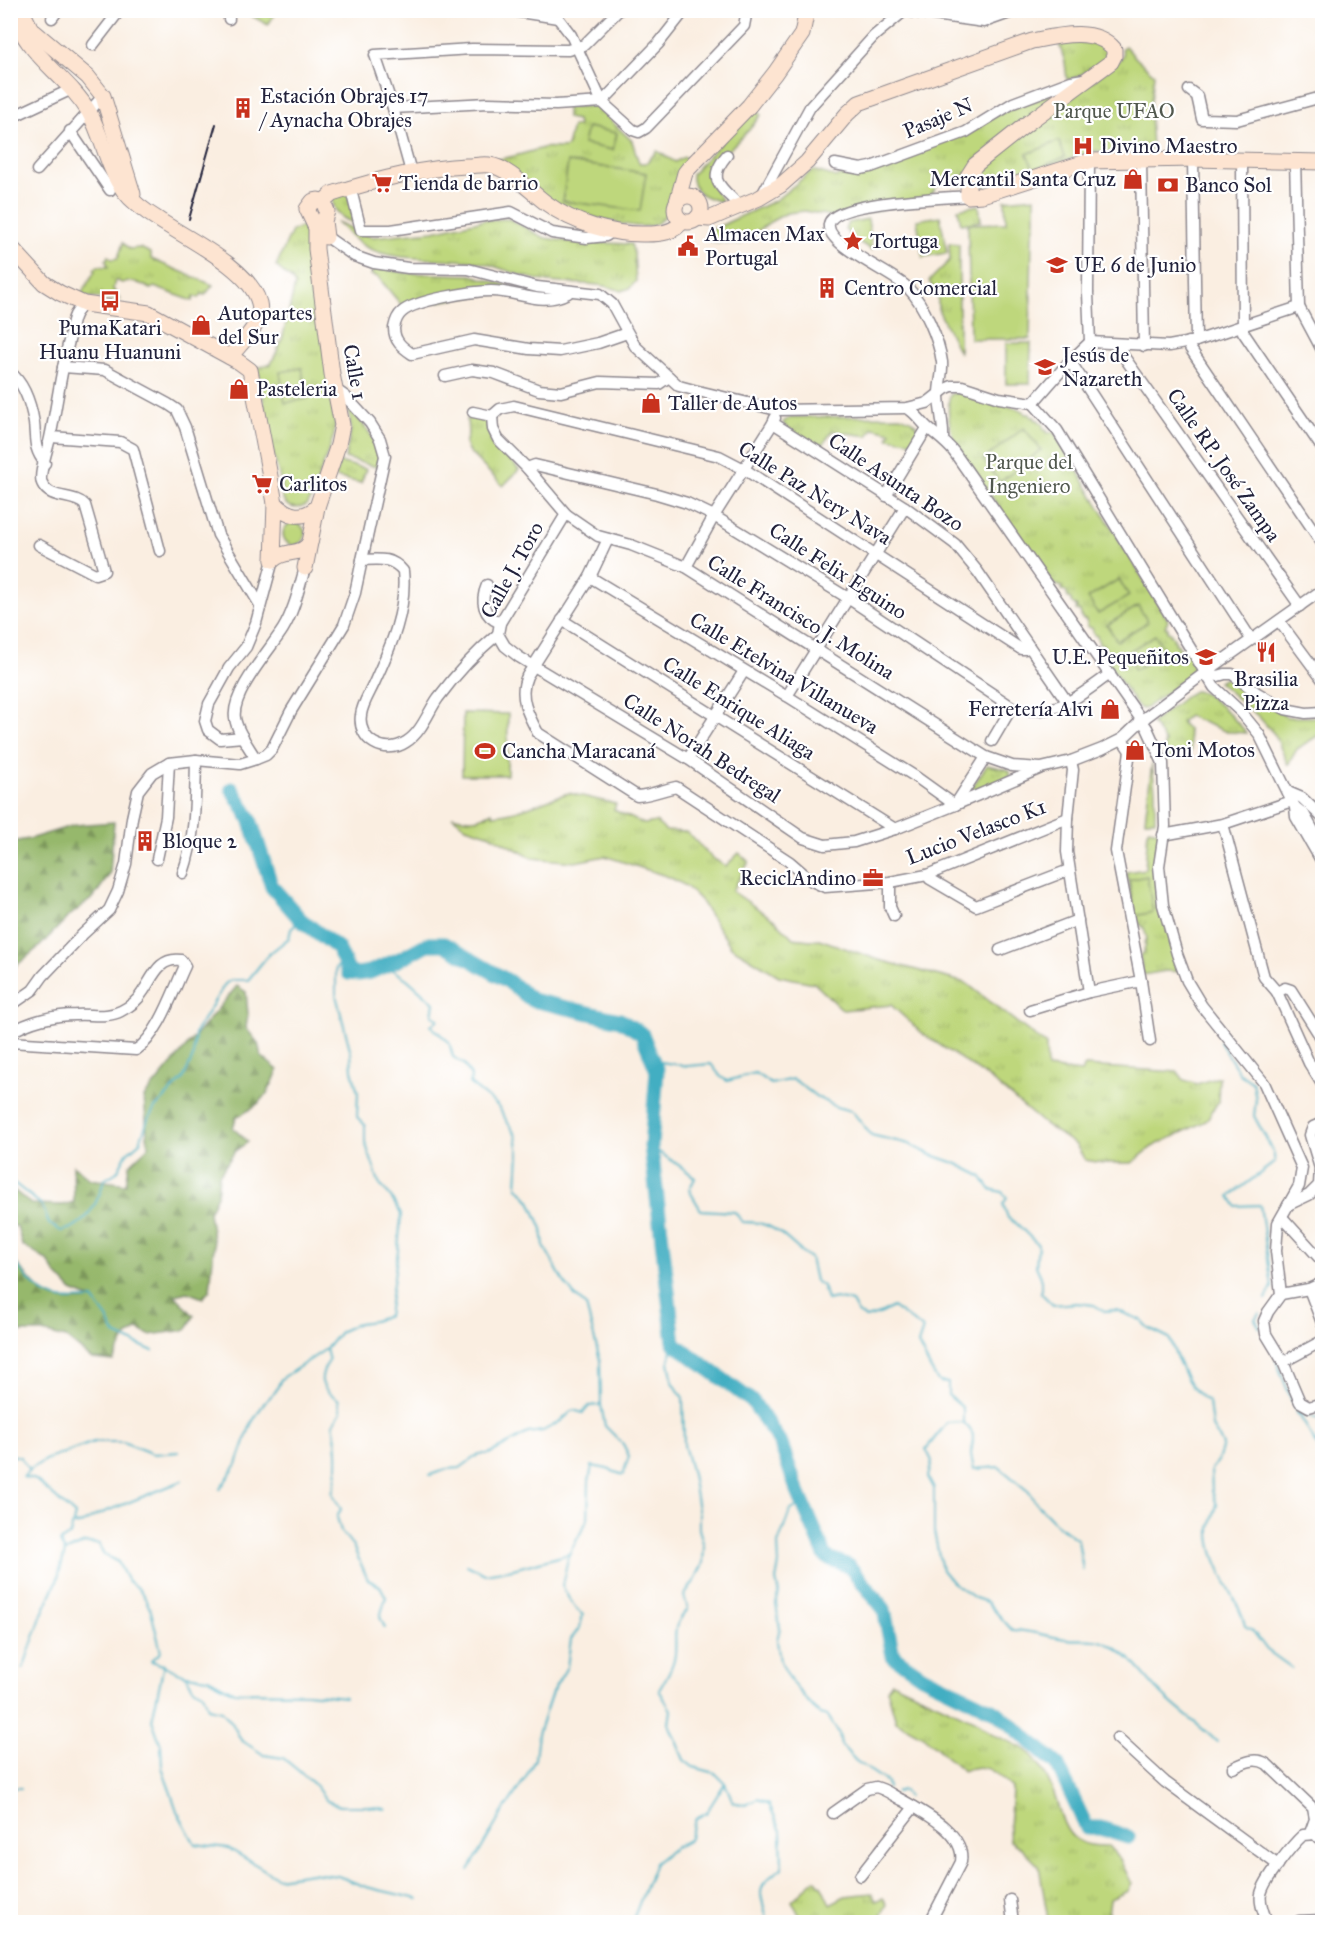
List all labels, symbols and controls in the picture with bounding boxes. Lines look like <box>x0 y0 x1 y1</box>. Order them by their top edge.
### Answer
place label: Estación Obrajes 17 / Aynacha Obrajes <box>258 83 429 133</box>
street label: Pasaje N <box>899 92 977 144</box>
building icon: Estación Obrajes 17 / Aynacha Obrajes <box>231 96 255 120</box>
park label: Parque UFAO <box>1053 98 1175 124</box>
place label: Divino Maestro <box>1100 133 1238 159</box>
hospital icon: Divino Maestro <box>1071 134 1095 158</box>
place label: Mercantil Santa Cruz <box>929 166 1116 192</box>
shop icon: Mercantil Santa Cruz <box>1121 167 1145 191</box>
place label: Tienda de barrio <box>399 170 538 196</box>
supermarket icon: Tienda de barrio <box>370 171 394 195</box>
place label: Banco Sol <box>1185 172 1272 198</box>
bank icon: Banco Sol <box>1156 173 1180 197</box>
place label: Almacen Max Portugal <box>704 221 825 271</box>
place label: Tortuga <box>870 228 939 254</box>
place icon: Tortuga <box>841 229 865 253</box>
public building icon: Almacen Max Portugal <box>676 234 700 258</box>
place label: UE 6 de Junio <box>1074 252 1196 278</box>
school or university icon: UE 6 de Junio <box>1045 253 1069 277</box>
place label: Centro Comercial <box>844 275 997 301</box>
building icon: Centro Comercial <box>815 276 839 300</box>
bus stop icon: PumaKatari Huanu Huanuni <box>98 289 122 313</box>
place label: Autopartes del Sur <box>217 300 312 350</box>
shop icon: Autopartes del Sur <box>189 313 213 337</box>
place label: PumaKatari Huanu Huanuni <box>39 315 181 365</box>
street label: Calle 1 <box>337 342 373 402</box>
place label: Jesús de Nazareth <box>1060 342 1143 392</box>
school or university icon: Jesús de Nazareth <box>1033 355 1057 379</box>
place label: Pasteleria <box>256 376 337 402</box>
shop icon: Pasteleria <box>227 377 251 401</box>
street label: Calle RP. José Zampa <box>1161 383 1287 547</box>
place label: Taller de Autos <box>668 390 797 416</box>
shop icon: Taller de Autos <box>639 391 663 415</box>
street label: Calle Asunta Bozo <box>823 427 969 537</box>
street label: Calle Paz Nery Nava <box>734 435 897 551</box>
park label: Parque del Ingeniero <box>985 449 1073 499</box>
place label: Carlitos <box>279 471 347 497</box>
supermarket icon: Carlitos <box>250 472 274 496</box>
street label: Calle J. Toro <box>475 517 549 623</box>
street label: Calle Felix Eguino <box>764 517 912 625</box>
street label: Calle Francisco J. Molina <box>703 549 900 685</box>
street label: Calle Etelvina Villanueva <box>685 606 883 740</box>
restaurant icon: Brasilia Pizza <box>1254 640 1278 664</box>
place label: U.E. Pequeñitos <box>1052 644 1189 670</box>
school or university icon: U.E. Pequeñitos <box>1194 645 1218 669</box>
street label: Calle Enrique Aliaga <box>658 651 820 766</box>
place label: Brasilia Pizza <box>1234 666 1298 716</box>
street label: Calle Norah Bedregal <box>618 687 786 809</box>
place label: Ferretería Alvi <box>968 696 1093 722</box>
shop icon: Ferretería Alvi <box>1098 697 1122 721</box>
place label: Toni Motos <box>1152 737 1255 763</box>
place label: Cancha Maracaná <box>502 738 656 764</box>
shop icon: Toni Motos <box>1123 738 1147 762</box>
sports icon: Cancha Maracaná <box>473 739 497 763</box>
street label: Lucio Velasco K1 <box>902 793 1050 871</box>
place label: Bloque 2 <box>162 828 238 854</box>
building icon: Bloque 2 <box>133 829 157 853</box>
place label: ReciclAndino <box>740 865 856 891</box>
office icon: ReciclAndino <box>861 866 885 890</box>

